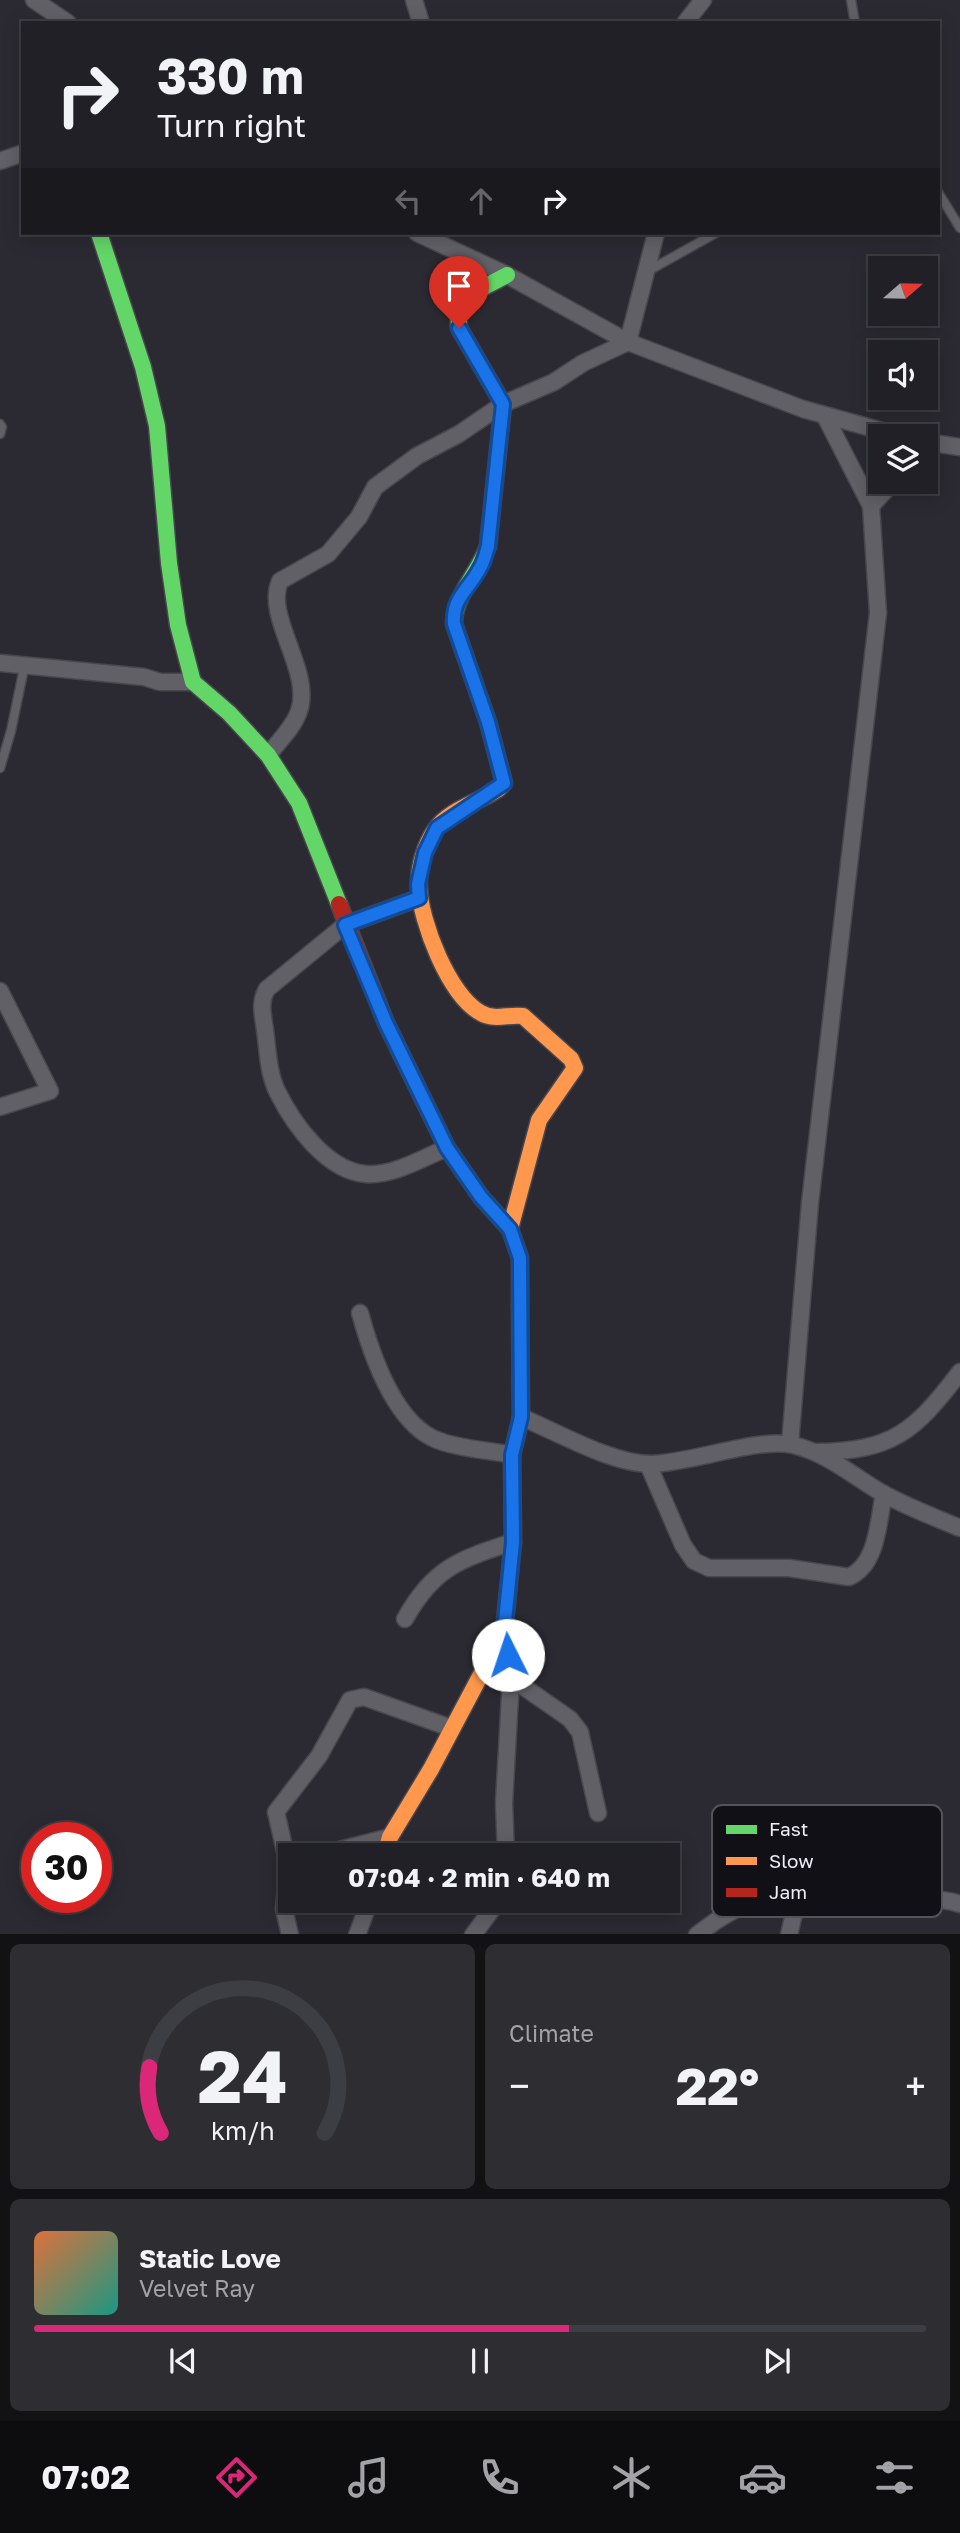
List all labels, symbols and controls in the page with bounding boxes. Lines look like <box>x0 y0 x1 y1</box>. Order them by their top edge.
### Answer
text: 330 m <box>157 46 304 105</box>
icon: right <box>42 49 133 140</box>
text: Turn right <box>157 106 306 144</box>
icon: left <box>389 182 427 220</box>
icon: ahead <box>462 182 500 220</box>
icon: right <box>535 182 573 220</box>
pin <box>429 256 489 328</box>
north arrow <box>868 256 938 326</box>
map controls <box>868 256 938 494</box>
icon: arrive <box>440 267 478 305</box>
button: sound <box>868 340 938 410</box>
button: layers <box>868 424 938 494</box>
position arrow <box>471 1618 545 1692</box>
legend <box>712 1805 942 1917</box>
text: Fast <box>769 1817 808 1840</box>
speed limit sign: 30 <box>21 1822 112 1913</box>
text: Slow <box>769 1849 814 1872</box>
text: 07:04 · 2 min · 640 m <box>348 1862 610 1893</box>
text: Jam <box>769 1880 807 1903</box>
text: Climate <box>509 2019 594 2047</box>
text: 24 <box>198 2032 287 2119</box>
text: 22° <box>676 2054 759 2116</box>
text: − <box>509 2063 530 2108</box>
text: + <box>905 2063 926 2108</box>
text: km/h <box>211 2114 274 2145</box>
text: Static Love <box>139 2243 281 2274</box>
text: Velvet Ray <box>139 2274 255 2302</box>
icon: previous <box>164 2342 202 2380</box>
icon: pause <box>461 2342 499 2380</box>
icon: next <box>758 2342 796 2380</box>
icon: directions <box>212 2453 261 2502</box>
icon: music <box>344 2453 393 2502</box>
icon: phone <box>475 2453 524 2502</box>
icon: climate <box>607 2453 656 2502</box>
icon: car <box>738 2453 787 2502</box>
icon: filters <box>870 2453 919 2502</box>
text: 07:02 <box>41 2458 130 2496</box>

